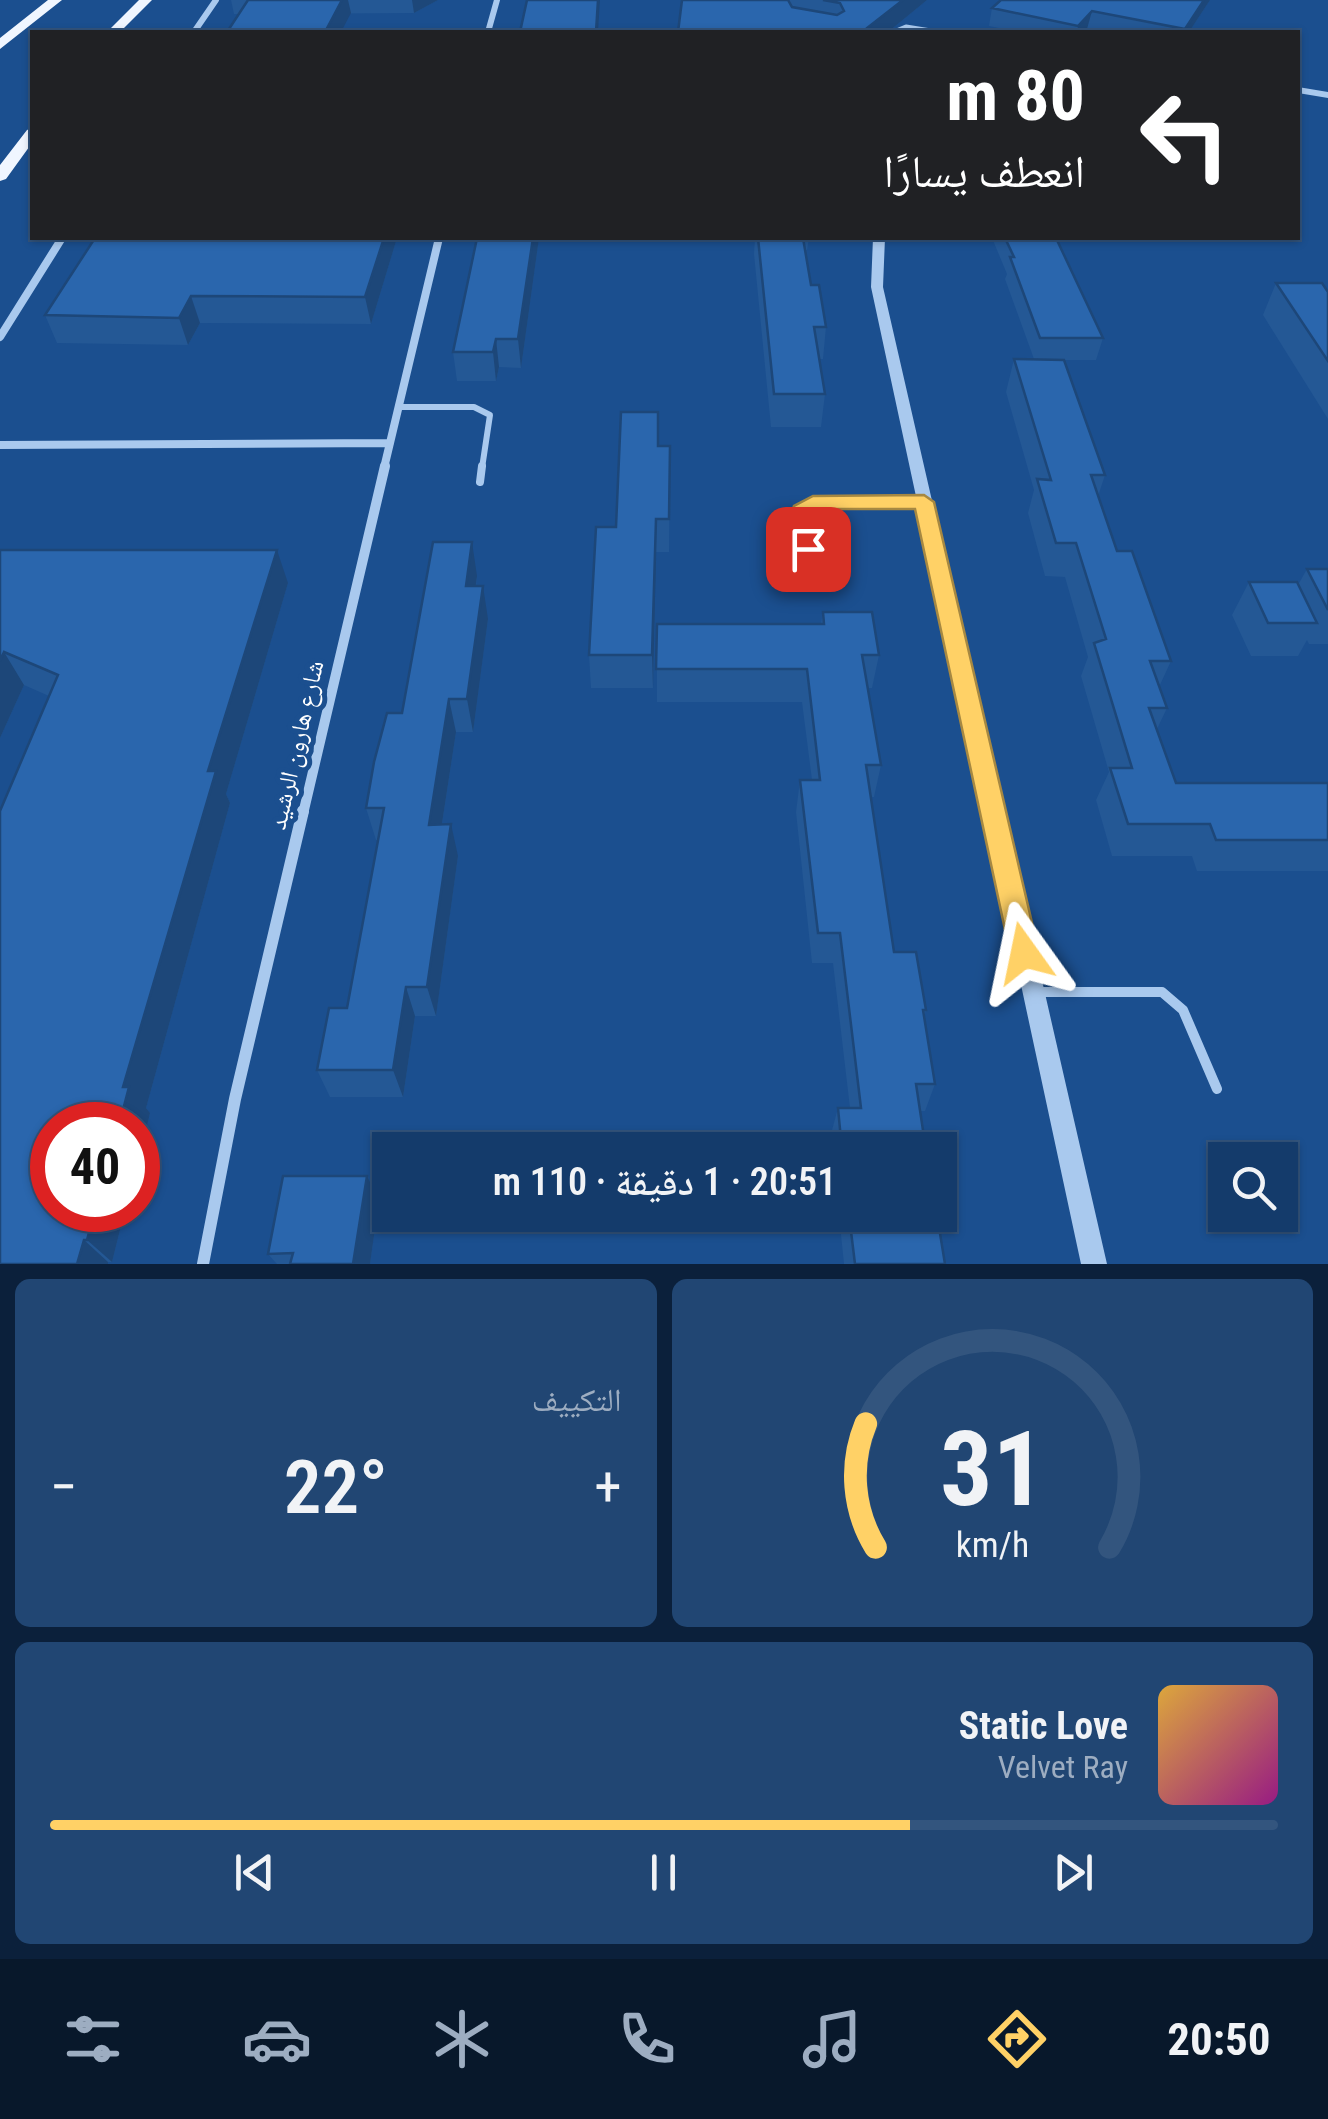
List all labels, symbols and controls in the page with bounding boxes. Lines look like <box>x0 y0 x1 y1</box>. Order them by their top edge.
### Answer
text: 80 m <box>946 55 1085 137</box>
icon: left <box>1120 70 1250 200</box>
text: انعطف يسارًا <box>883 145 1085 198</box>
pin <box>766 507 851 592</box>
icon: arrive <box>781 522 836 577</box>
street label: شارع هارون الرشيد <box>262 658 331 833</box>
position arrow <box>972 901 1076 1005</box>
speed limit sign: 40 <box>30 1102 160 1232</box>
map controls <box>1208 1142 1298 1232</box>
button: search <box>1208 1142 1298 1232</box>
text: 20:51 · 1 دقيقة · 110 m <box>493 1160 836 1204</box>
text: التكييف <box>532 1381 622 1419</box>
text: 31 <box>940 1409 1045 1530</box>
text: 22° <box>284 1443 388 1531</box>
text: − <box>50 1455 78 1519</box>
text: + <box>594 1455 622 1519</box>
text: km/h <box>955 1524 1029 1566</box>
text: Static Love <box>959 1704 1128 1748</box>
text: Velvet Ray <box>998 1748 1128 1786</box>
icon: previous <box>227 1845 282 1900</box>
icon: pause <box>636 1845 691 1900</box>
icon: next <box>1046 1845 1101 1900</box>
icon: filters <box>58 2004 128 2074</box>
icon: car <box>242 2004 312 2074</box>
icon: climate <box>427 2004 497 2074</box>
icon: phone <box>612 2004 682 2074</box>
icon: music <box>797 2004 867 2074</box>
icon: directions <box>982 2004 1052 2074</box>
text: 20:50 <box>1167 2013 1271 2066</box>

